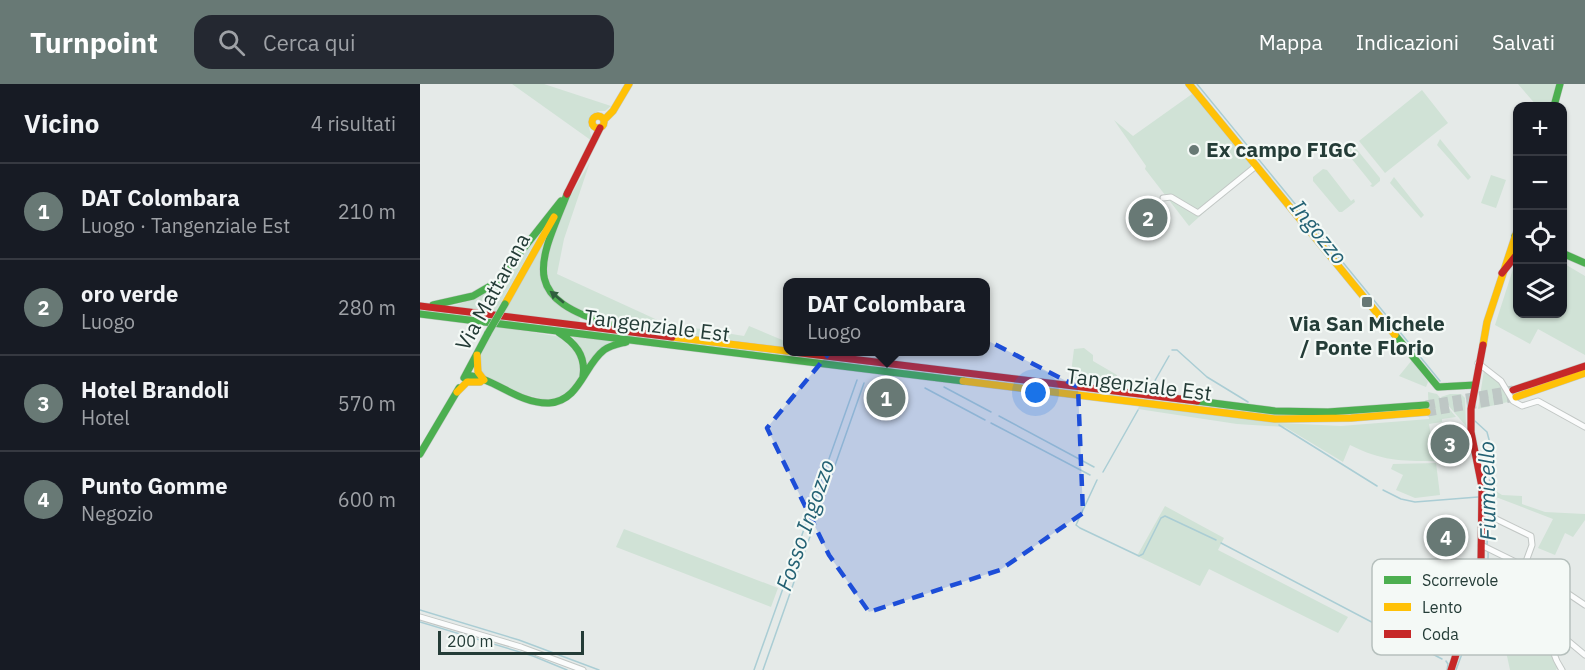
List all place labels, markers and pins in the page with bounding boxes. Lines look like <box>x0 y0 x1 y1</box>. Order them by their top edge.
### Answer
place label: Ex campo FIGC <box>1206 135 1357 163</box>
marker: Ex campo FIGC <box>1187 143 1201 157</box>
pin: 2 <box>1128 196 1168 240</box>
marker: Via San Michele / Ponte Florio <box>1360 295 1374 309</box>
place label: Via San Michele / Ponte Florio <box>1289 309 1445 361</box>
pin: 1 <box>866 376 906 420</box>
pin: 3 <box>1430 422 1470 466</box>
pin: 4 <box>1426 514 1466 560</box>

